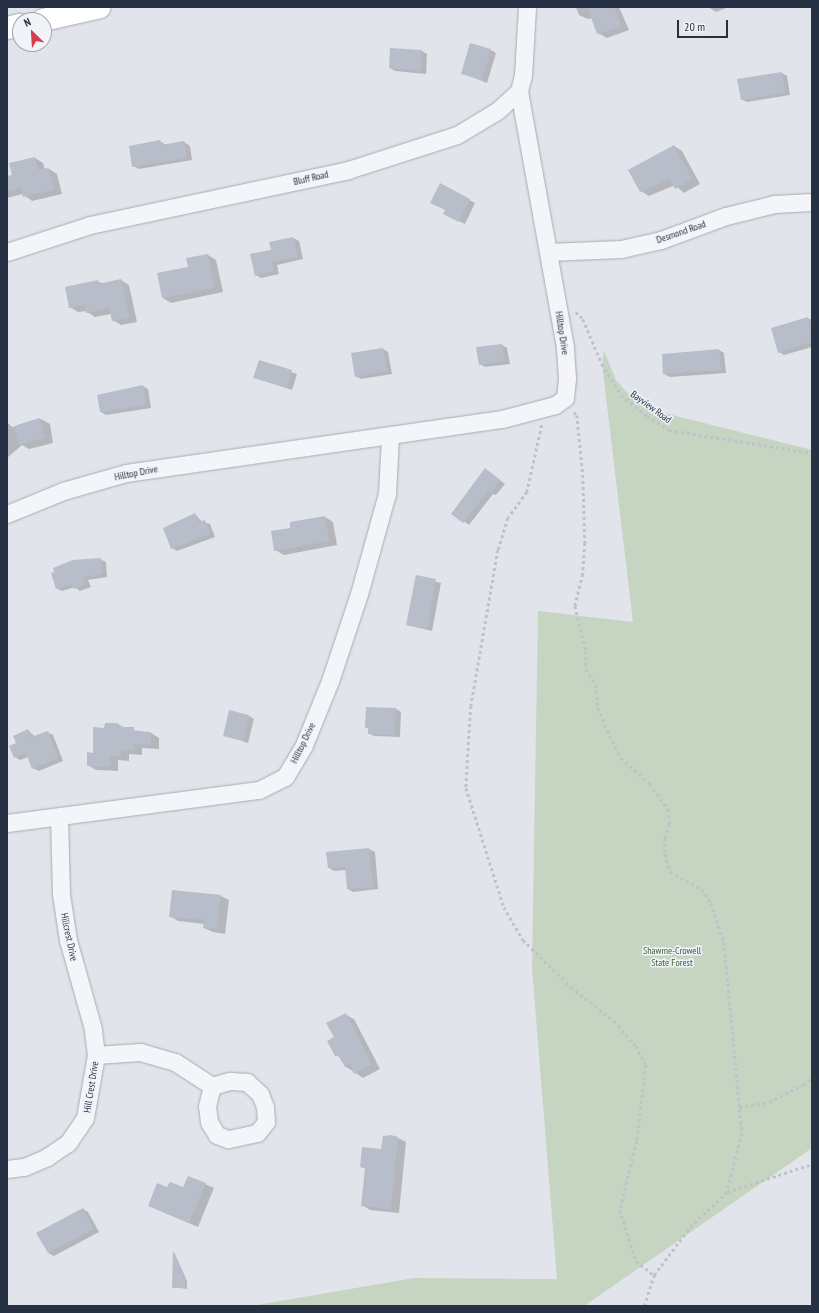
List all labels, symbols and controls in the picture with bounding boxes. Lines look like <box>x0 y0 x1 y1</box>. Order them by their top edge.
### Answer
north arrow <box>12 12 52 52</box>
scale bar <box>679 12 730 38</box>
text: N <box>22 14 33 30</box>
text: 20 m <box>684 19 705 34</box>
street label: Bluff Road <box>292 168 330 188</box>
street label: Desmond Road <box>655 218 707 246</box>
street label: Hilltop Drive <box>553 310 571 356</box>
street label: Bayview Road <box>628 388 674 426</box>
street label: Hilltop Drive <box>113 463 159 483</box>
street label: Hilltop Drive <box>288 721 318 765</box>
street label: Hillcrest Drive <box>58 912 80 962</box>
park label: Shawme-Crowell State Forest <box>643 944 701 968</box>
street label: Hill Crest Drive <box>81 1060 101 1114</box>

